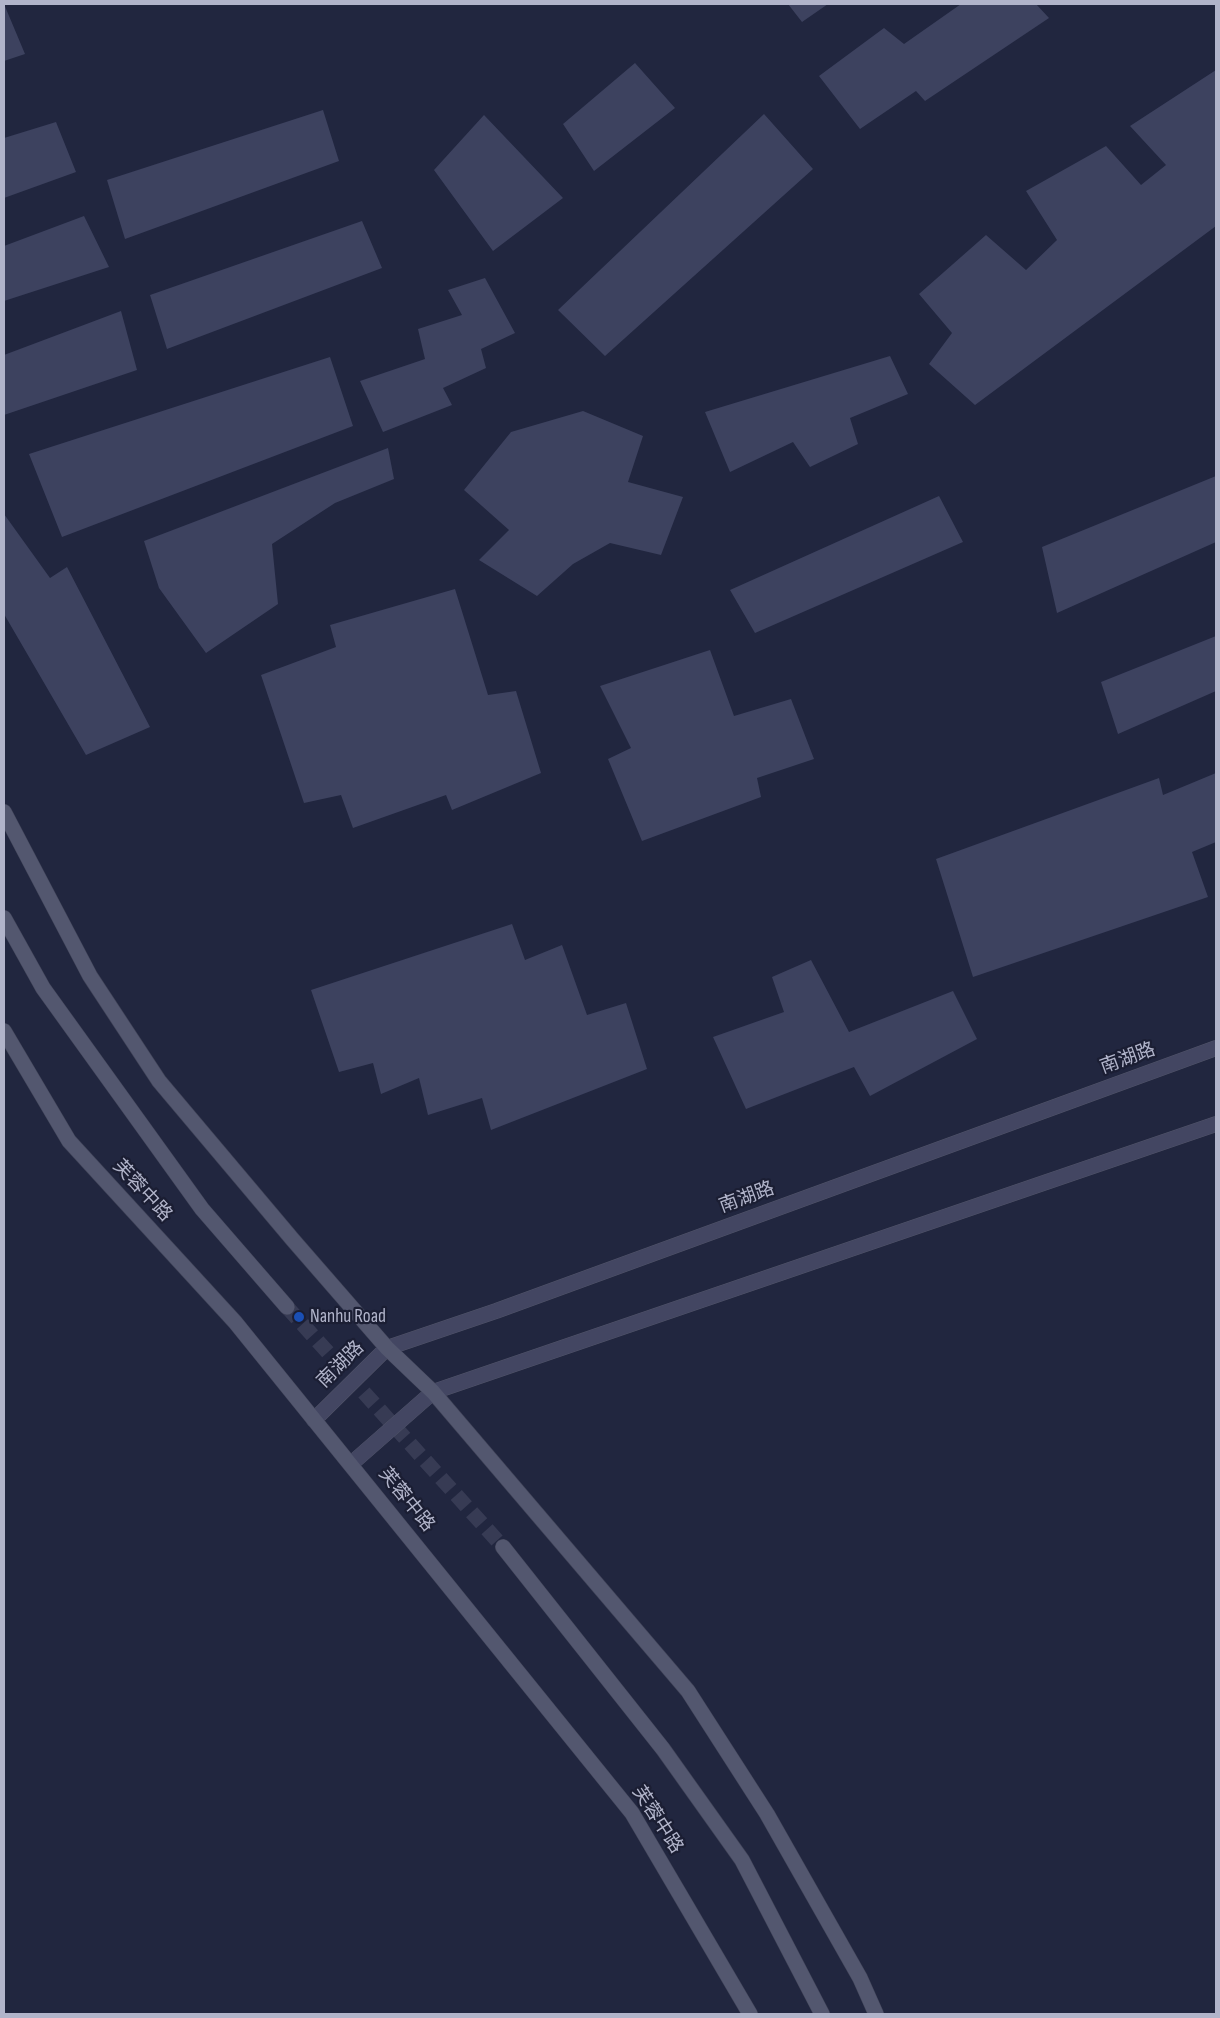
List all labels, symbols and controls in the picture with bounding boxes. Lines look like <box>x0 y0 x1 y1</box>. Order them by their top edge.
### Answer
street label: 南湖路 <box>1097 1039 1159 1079</box>
street label: 芙蓉中路 <box>108 1155 176 1227</box>
street label: 南湖路 <box>716 1178 778 1218</box>
place label: Nanhu Road <box>310 1306 386 1328</box>
marker: Nanhu Road <box>292 1310 306 1324</box>
street label: 南湖路 <box>313 1337 369 1393</box>
street label: 芙蓉中路 <box>373 1463 439 1537</box>
street label: 芙蓉中路 <box>627 1782 687 1858</box>

